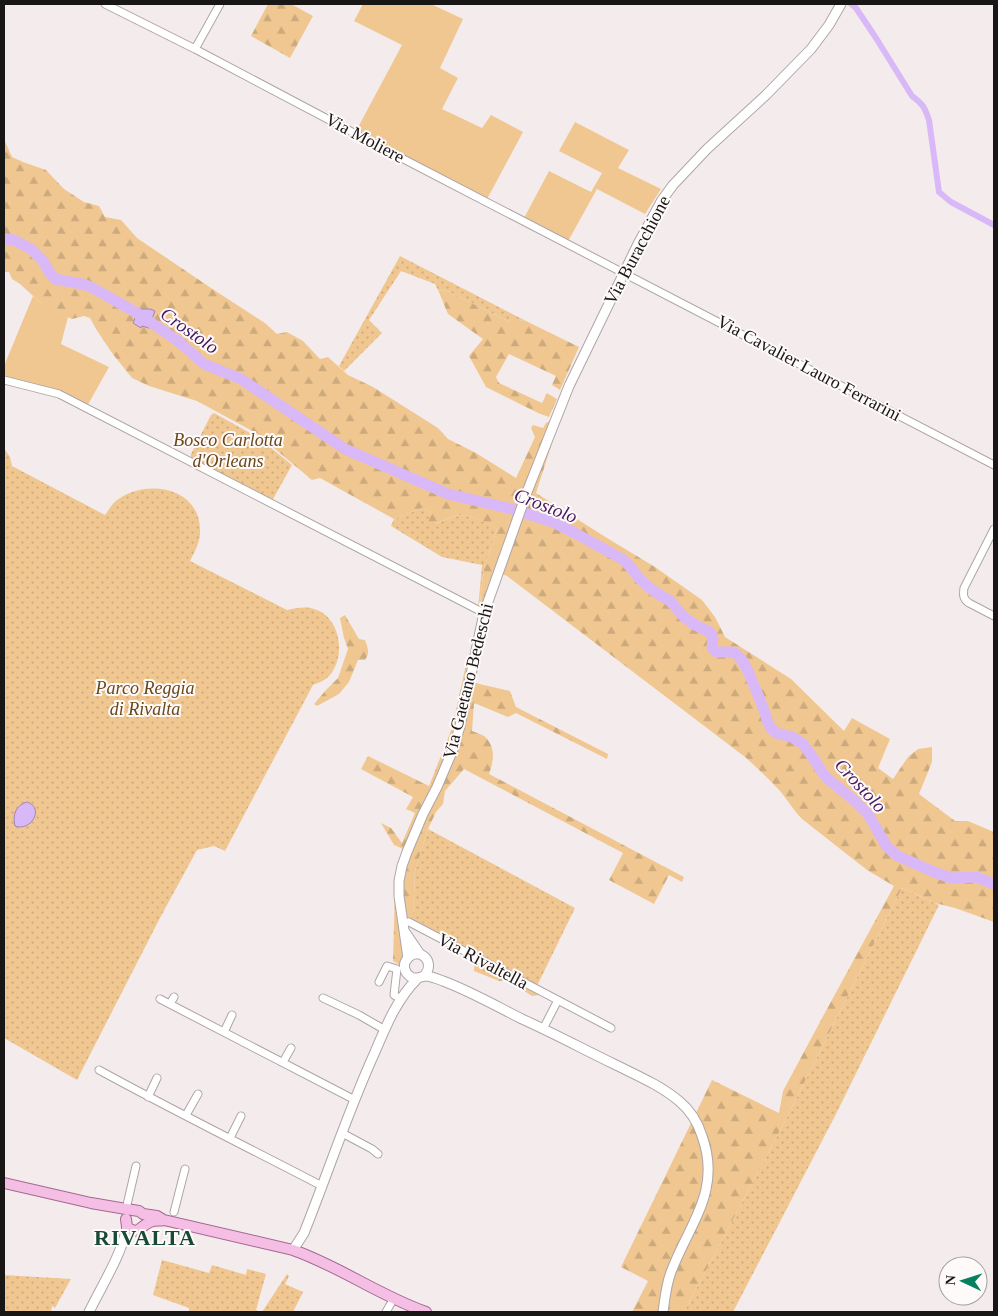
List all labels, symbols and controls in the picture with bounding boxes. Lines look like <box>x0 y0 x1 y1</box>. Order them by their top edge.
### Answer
street label: Via Moliere <box>322 109 408 167</box>
street label: Via Buracchione <box>600 192 674 308</box>
water label: Crostolo <box>157 303 223 358</box>
street label: Via Cavalier Lauro Ferrarini <box>714 311 904 425</box>
park label: Bosco Carlotta d'Orleans <box>173 430 283 471</box>
water label: Crostolo <box>511 484 580 527</box>
street label: Via Gaetano Bedeschi <box>439 601 497 761</box>
park label: Parco Reggia di Rivalta <box>95 678 194 719</box>
water label: Crostolo <box>831 754 891 817</box>
street label: Via Rivaltella <box>434 929 532 993</box>
district label: RIVALTA <box>94 1225 196 1250</box>
north arrow <box>938 1256 988 1306</box>
text: N <box>943 1275 958 1286</box>

